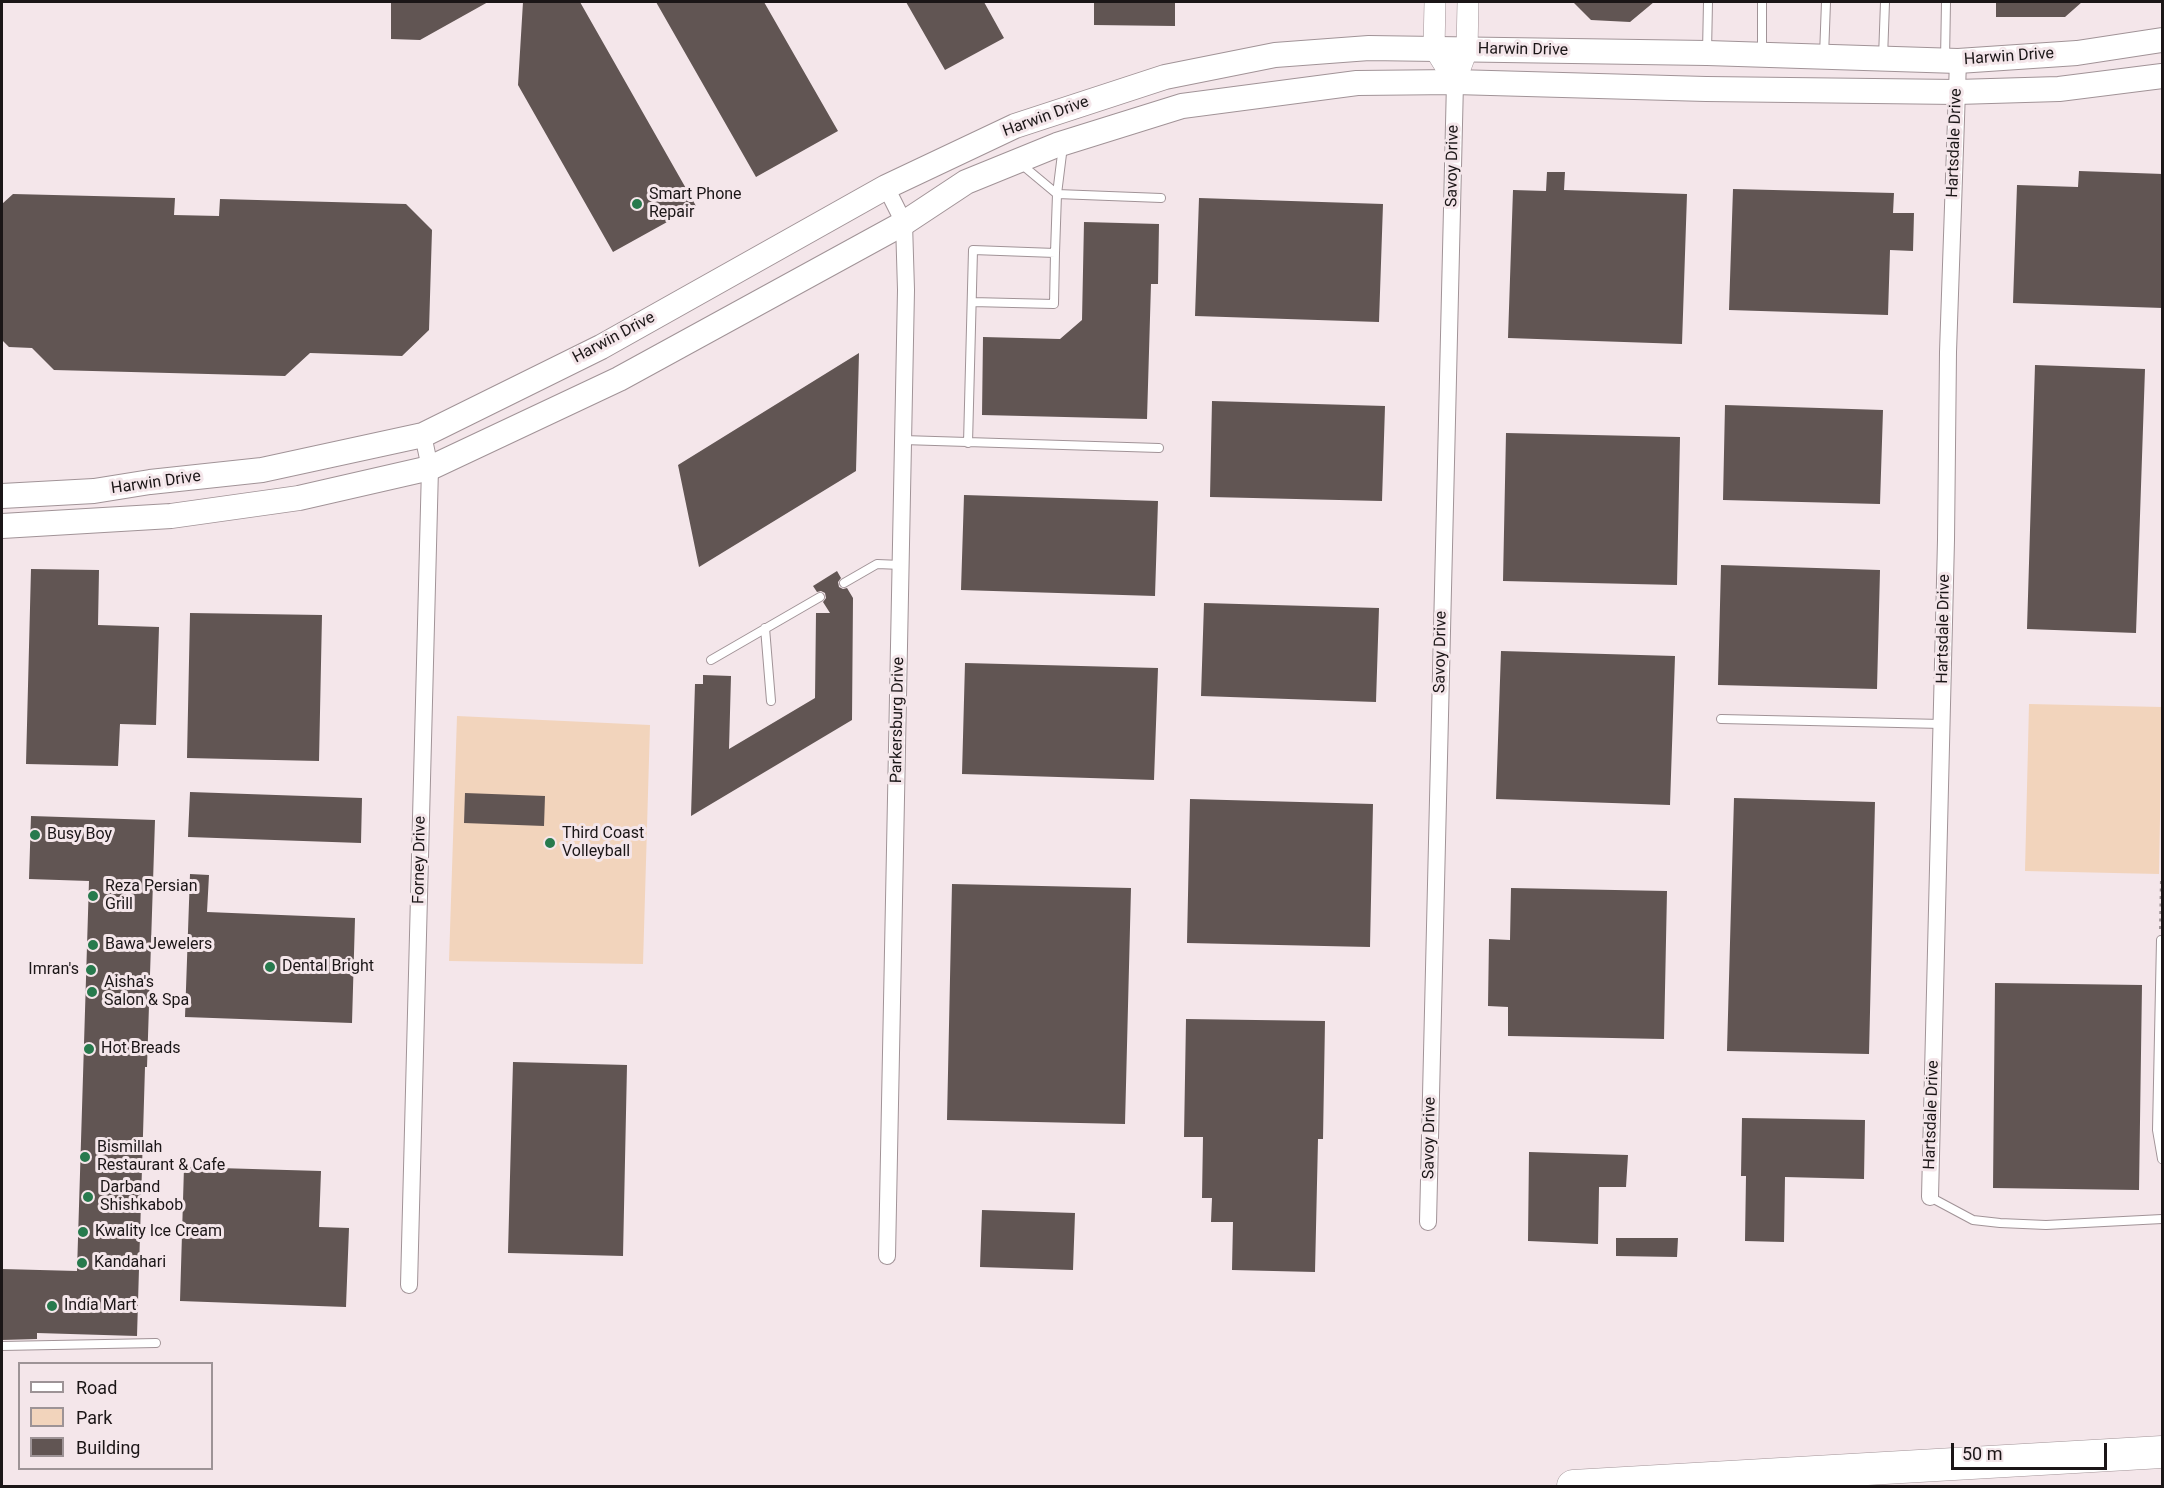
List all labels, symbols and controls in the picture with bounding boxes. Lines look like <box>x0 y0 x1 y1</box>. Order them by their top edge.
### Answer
street label: Harwin Drive <box>1478 40 1568 60</box>
street label: Harwin Drive <box>1963 44 2055 70</box>
street label: Hartsdale Drive <box>1943 88 1967 198</box>
street label: Harwin Drive <box>1000 93 1092 141</box>
street label: Savoy Drive <box>1443 125 1463 207</box>
place label: Smart Phone Repair <box>649 185 742 223</box>
marker: Smart Phone Repair <box>630 197 644 211</box>
street label: Harwin Drive <box>570 308 658 368</box>
street label: Harwin Drive <box>110 467 202 499</box>
street label: Hartsdale Drive <box>1933 574 1955 684</box>
street label: Savoy Drive <box>1431 611 1451 693</box>
street label: Parkersburg Drive <box>887 657 909 783</box>
street label: Forney Drive <box>410 816 430 904</box>
place label: Third Coast Volleyball <box>562 824 644 862</box>
place label: Busy Boy <box>47 825 112 845</box>
marker: Busy Boy <box>28 828 42 842</box>
marker: Third Coast Volleyball <box>543 836 557 850</box>
place label: Reza Persian Grill <box>105 877 198 915</box>
marker: Reza Persian Grill <box>86 889 100 903</box>
place label: Bawa Jewelers <box>105 935 212 955</box>
marker: Bawa Jewelers <box>86 938 100 952</box>
place label: Dental Bright <box>282 957 374 977</box>
place label: Imran's <box>28 960 79 980</box>
marker: Dental Bright <box>263 960 277 974</box>
marker: Imran's <box>84 963 98 977</box>
place label: Aisha's Salon & Spa <box>104 973 189 1011</box>
marker: Aisha's Salon & Spa <box>85 985 99 999</box>
place label: Hot Breads <box>101 1039 180 1059</box>
marker: Hot Breads <box>82 1042 96 1056</box>
street label: Hartsdale Drive <box>1920 1060 1944 1170</box>
street label: Savoy Drive <box>1420 1097 1440 1179</box>
place label: Bismillah Restaurant & Cafe <box>97 1138 225 1176</box>
marker: Bismillah Restaurant & Cafe <box>78 1150 92 1164</box>
place label: Darband Shishkabob <box>100 1178 183 1216</box>
marker: Darband Shishkabob <box>81 1190 95 1204</box>
place label: Kwality Ice Cream <box>95 1222 222 1242</box>
marker: Kwality Ice Cream <box>76 1225 90 1239</box>
place label: Kandahari <box>94 1253 166 1273</box>
marker: Kandahari <box>75 1256 89 1270</box>
place label: India Mart <box>64 1296 136 1316</box>
marker: India Mart <box>45 1299 59 1313</box>
legend <box>18 1362 213 1470</box>
text: Road <box>76 1377 117 1398</box>
text: Park <box>76 1407 112 1428</box>
scale bar <box>1954 1431 2110 1469</box>
text: Building <box>76 1437 140 1458</box>
text: 50 m <box>1962 1443 2002 1464</box>

